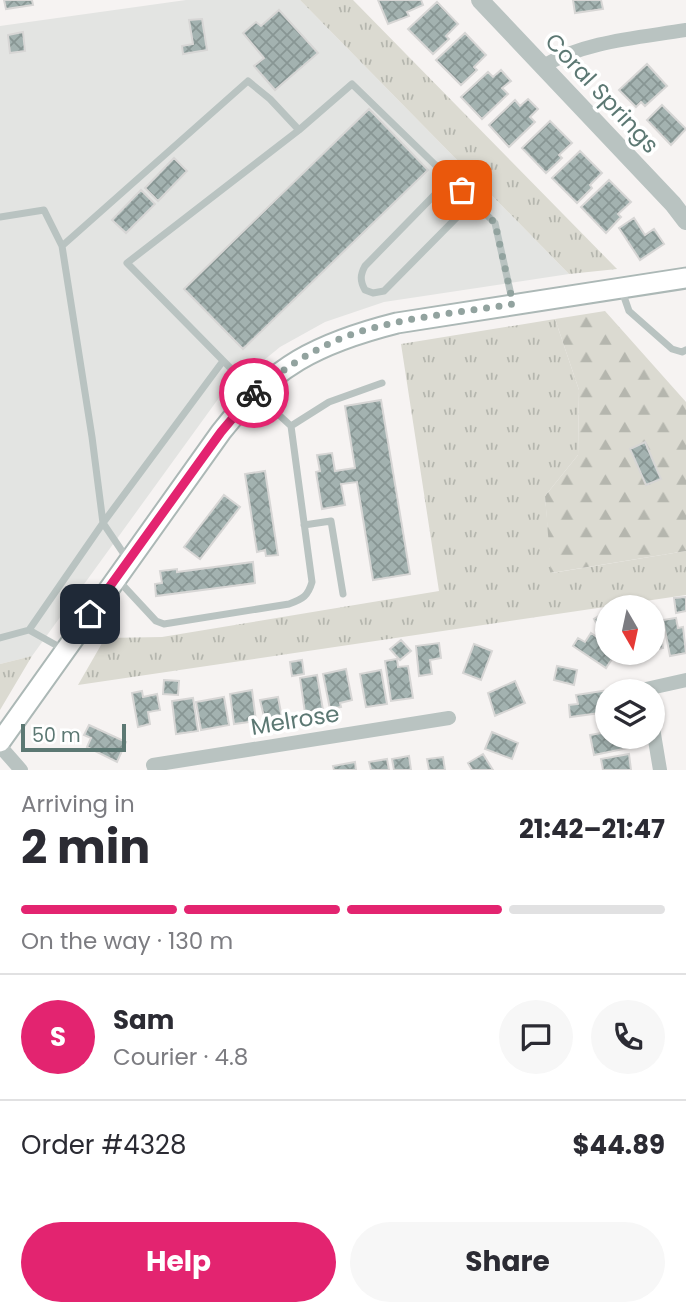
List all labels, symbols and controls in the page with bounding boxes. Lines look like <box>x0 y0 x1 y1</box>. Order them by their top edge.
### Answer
street label: Coral Springs <box>538 26 666 160</box>
pin <box>432 160 492 220</box>
icon: bag <box>443 171 481 209</box>
courier <box>219 358 289 428</box>
icon: bike <box>235 374 273 412</box>
pin <box>60 584 120 644</box>
icon: home <box>71 595 109 633</box>
north arrow <box>595 595 665 665</box>
map controls <box>595 595 665 749</box>
button: layers <box>595 679 665 749</box>
street label: Melrose <box>248 697 342 743</box>
scale bar <box>21 721 126 753</box>
text: 50 m <box>32 722 81 749</box>
text: Arriving in <box>21 788 135 820</box>
text: 21:42–21:47 <box>519 811 665 847</box>
text: 2 min <box>21 815 150 879</box>
text: On the way · 130 m <box>21 925 233 957</box>
button: chat <box>499 1000 573 1074</box>
button: phone <box>591 1000 665 1074</box>
text: Sam <box>113 1002 174 1038</box>
text: S <box>50 1019 66 1055</box>
text: Courier · 4.8 <box>113 1041 248 1073</box>
text: Order #4328 <box>21 1127 186 1163</box>
text: $44.89 <box>573 1127 665 1163</box>
button: Help <box>21 1222 336 1302</box>
button: Share <box>350 1222 665 1302</box>

